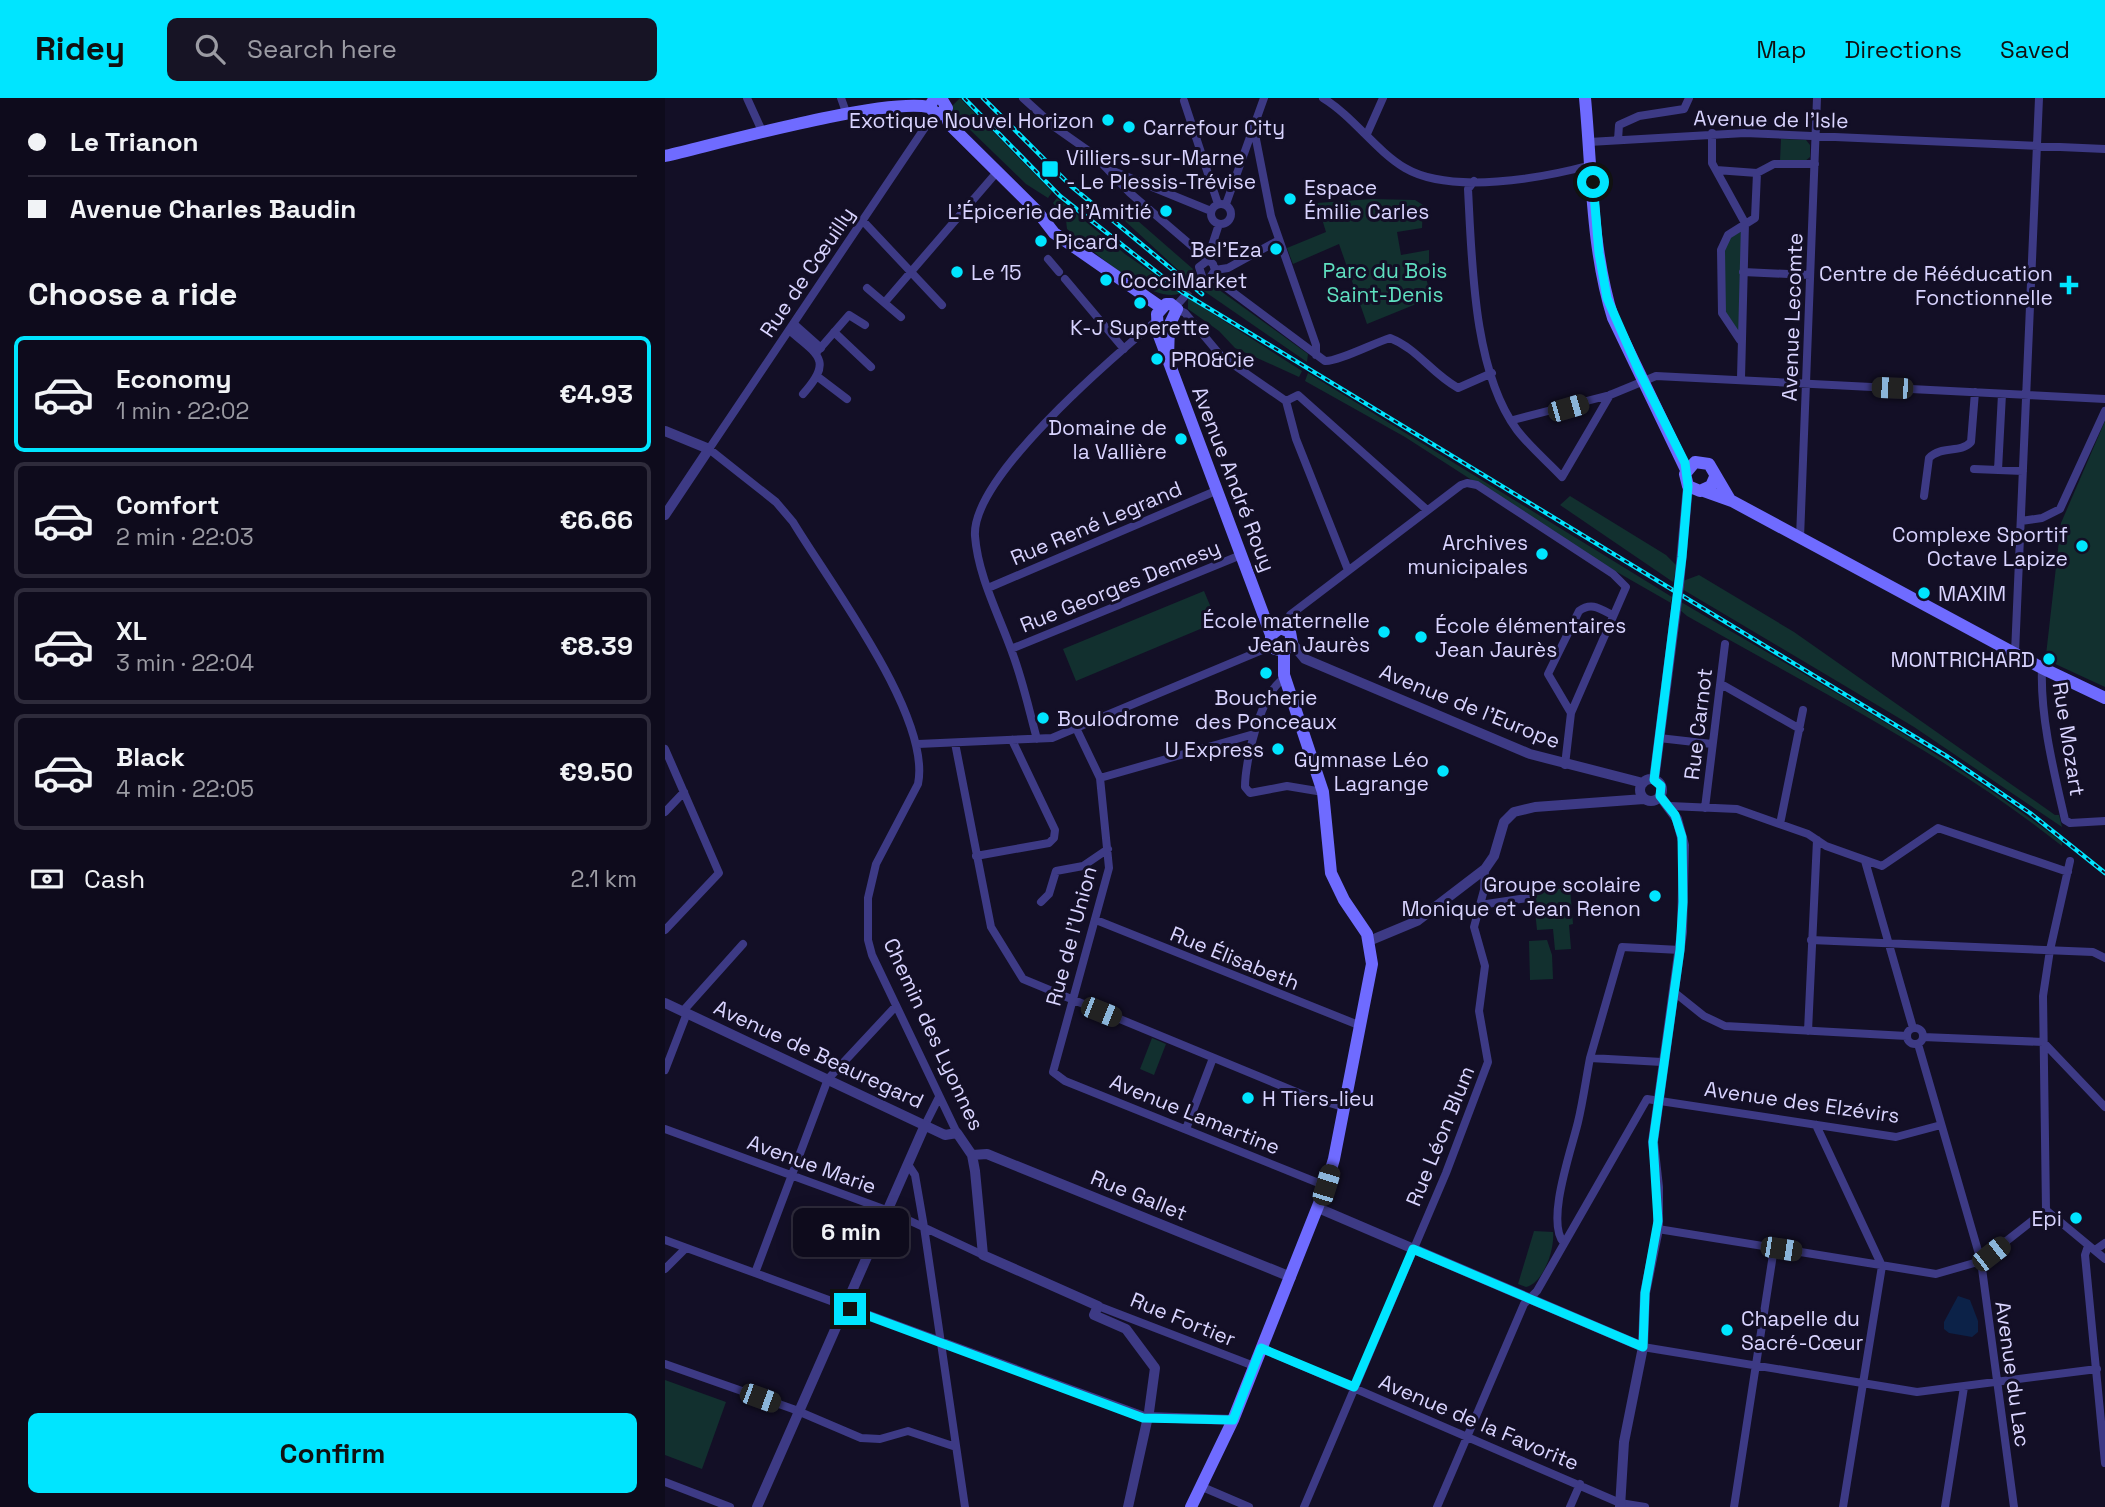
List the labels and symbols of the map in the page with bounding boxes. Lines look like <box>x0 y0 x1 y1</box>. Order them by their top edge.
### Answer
street label: Avenue de l'Isle <box>1693 104 1849 134</box>
place label: Exotique Nouvel Horizon <box>849 107 1094 134</box>
marker: Exotique Nouvel Horizon <box>1100 112 1116 128</box>
place label: Carrefour City <box>1143 114 1285 141</box>
marker: Carrefour City <box>1121 119 1137 135</box>
place label: Villiers-sur-Marne - Le Plessis-Trévise <box>1066 144 1256 195</box>
marker: Villiers-sur-Marne - Le Plessis-Trévise <box>1040 159 1060 179</box>
route start <box>1577 166 1609 198</box>
place label: Espace Émilie Carles <box>1304 174 1429 225</box>
marker: Espace Émilie Carles <box>1282 191 1298 207</box>
place label: L'Épicerie de l'Amitié <box>947 198 1152 225</box>
street label: Rue de Cœuilly <box>753 202 861 342</box>
marker: L'Épicerie de l'Amitié <box>1158 203 1174 219</box>
place label: Picard <box>1055 228 1118 255</box>
street label: Avenue Lecomte <box>1776 232 1808 402</box>
marker: Picard <box>1033 233 1049 249</box>
place label: Bel'Eza <box>1190 236 1262 263</box>
marker: Bel'Eza <box>1268 241 1284 257</box>
park label: Parc du Bois Saint-Denis <box>1323 257 1447 308</box>
place label: Le 15 <box>971 259 1022 286</box>
place label: Centre de Rééducation Fonctionnelle <box>1819 260 2053 311</box>
marker: Le 15 <box>949 264 965 280</box>
place label: CocciMarket <box>1120 267 1247 294</box>
marker: CocciMarket <box>1098 272 1114 288</box>
marker: Centre de Rééducation Fonctionnelle <box>2059 275 2079 295</box>
marker: K-J Superette <box>1132 295 1148 311</box>
place label: K-J Superette <box>1070 314 1210 341</box>
place label: PRO&Cie <box>1171 346 1255 373</box>
marker: PRO&Cie <box>1149 351 1165 367</box>
car <box>1871 377 1914 399</box>
street label: Avenue André Rouy <box>1186 383 1282 575</box>
car <box>1545 392 1592 424</box>
place label: Domaine de la Vallière <box>1048 414 1167 465</box>
marker: Domaine de la Vallière <box>1173 431 1189 447</box>
street label: Rue René Legrand <box>1006 475 1186 571</box>
place label: Complexe Sportif Octave Lapize <box>1892 521 2068 572</box>
place label: Archives municipales <box>1407 529 1528 580</box>
street label: Rue Georges Demesy <box>1016 533 1224 639</box>
marker: Complexe Sportif Octave Lapize <box>2074 538 2090 554</box>
marker: Archives municipales <box>1534 546 1550 562</box>
place label: MAXIM <box>1938 580 2006 607</box>
marker: MAXIM <box>1916 585 1932 601</box>
place label: École maternelle Jean Jaurès <box>1203 607 1370 658</box>
place label: École élémentaires Jean Jaurès <box>1435 612 1626 663</box>
marker: École maternelle Jean Jaurès <box>1376 624 1392 640</box>
marker: École élémentaires Jean Jaurès <box>1413 629 1429 645</box>
place label: MONTRICHARD <box>1890 646 2035 673</box>
marker: MONTRICHARD <box>2041 651 2057 667</box>
street label: Avenue de l'Europe <box>1376 657 1564 755</box>
marker: Boucherie des Ponceaux <box>1258 665 1274 681</box>
street label: Rue Carnot <box>1678 667 1718 781</box>
street label: Rue Mozart <box>2047 680 2091 798</box>
place label: Boucherie des Ponceaux <box>1195 684 1337 735</box>
place label: Boulodrome <box>1057 705 1179 732</box>
marker: Boulodrome <box>1035 710 1051 726</box>
place label: U Express <box>1165 736 1264 763</box>
marker: U Express <box>1270 741 1286 757</box>
place label: Gymnase Léo Lagrange <box>1294 746 1429 797</box>
marker: Gymnase Léo Lagrange <box>1435 763 1451 779</box>
street label: Rue de l'Union <box>1039 863 1103 1009</box>
place label: Groupe scolaire Monique et Jean Renon <box>1401 871 1641 922</box>
marker: Groupe scolaire Monique et Jean Renon <box>1647 888 1663 904</box>
street label: Rue Élisabeth <box>1166 920 1304 996</box>
street label: Chemin des Lyonnes <box>878 934 990 1134</box>
street label: Avenue de Beauregard <box>710 993 928 1115</box>
car <box>1078 994 1125 1030</box>
street label: Rue Léon Blum <box>1400 1062 1480 1210</box>
street label: Avenue Lamartine <box>1106 1068 1284 1160</box>
street label: Avenue des Elzévirs <box>1703 1075 1901 1129</box>
place label: H Tiers-lieu <box>1262 1085 1374 1112</box>
marker: H Tiers-lieu <box>1240 1090 1256 1106</box>
street label: Avenue Marie <box>744 1128 880 1200</box>
car <box>1310 1162 1343 1208</box>
street label: Rue Gallet <box>1087 1163 1191 1227</box>
place label: Epi <box>2032 1205 2062 1232</box>
callout: 6 min <box>792 1208 908 1256</box>
marker: Epi <box>2068 1210 2084 1226</box>
car <box>1968 1233 2015 1275</box>
car <box>1759 1235 1804 1263</box>
street label: Rue Fortier <box>1126 1286 1240 1352</box>
route end <box>834 1293 866 1325</box>
street label: Avenue du Lac <box>1989 1299 2037 1449</box>
place label: Chapelle du Sacré-Cœur <box>1741 1305 1864 1356</box>
marker: Chapelle du Sacré-Cœur <box>1719 1322 1735 1338</box>
street label: Avenue de la Favorite <box>1375 1368 1583 1476</box>
car <box>737 1381 784 1415</box>

